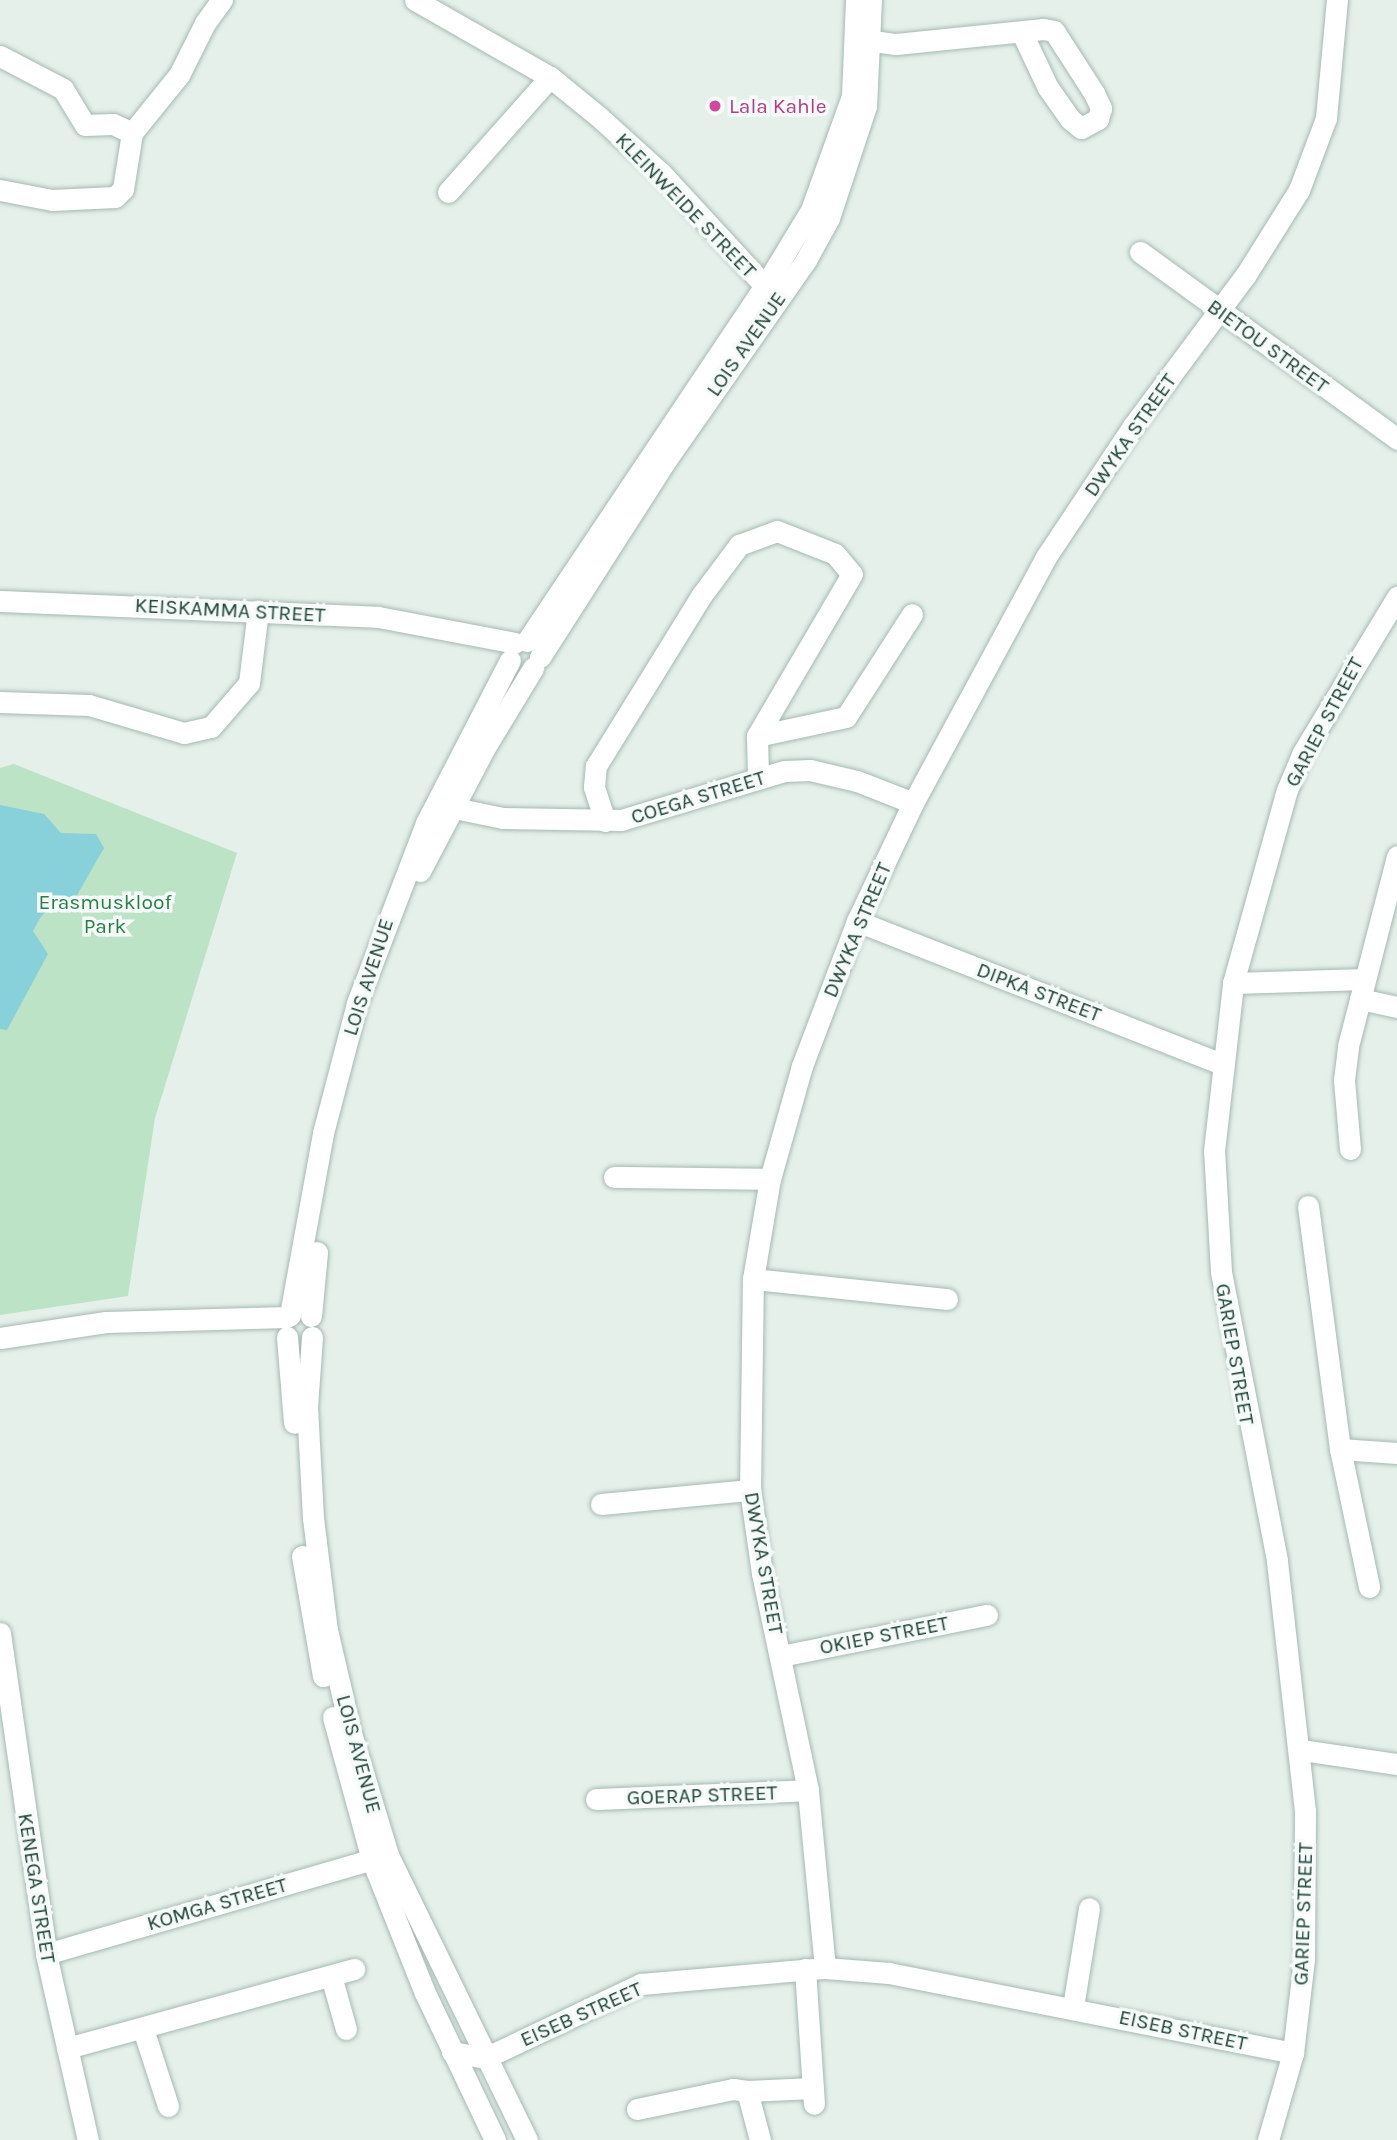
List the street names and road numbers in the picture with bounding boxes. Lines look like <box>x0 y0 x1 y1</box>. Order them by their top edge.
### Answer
street label: KLEINWEIDE STREET <box>610 127 762 283</box>
street label: LOIS AVENUE <box>701 287 791 401</box>
street label: BIETOU STREET <box>1202 294 1334 398</box>
street label: DWYKA STREET <box>1078 369 1182 501</box>
street label: KEISKAMMA STREET <box>134 592 326 628</box>
street label: GARIEP STREET <box>1279 653 1369 791</box>
street label: COEGA STREET <box>628 765 768 829</box>
street label: DWYKA STREET <box>817 859 897 1001</box>
street label: LOIS AVENUE <box>337 915 399 1039</box>
street label: DIPKA STREET <box>973 957 1105 1027</box>
street label: GARIEP STREET <box>1210 1281 1260 1427</box>
street label: DWYKA STREET <box>739 1490 789 1636</box>
street label: OKIEP STREET <box>817 1610 951 1660</box>
street label: LOIS AVENUE <box>331 1692 387 1816</box>
street label: GOERAP STREET <box>626 1780 778 1810</box>
street label: KENEGA STREET <box>13 1811 61 1965</box>
street label: GARIEP STREET <box>1288 1842 1318 1986</box>
street label: KOMGA STREET <box>144 1872 290 1936</box>
street label: EISEB STREET <box>516 1976 646 2052</box>
street label: EISEB STREET <box>1117 2004 1249 2056</box>

